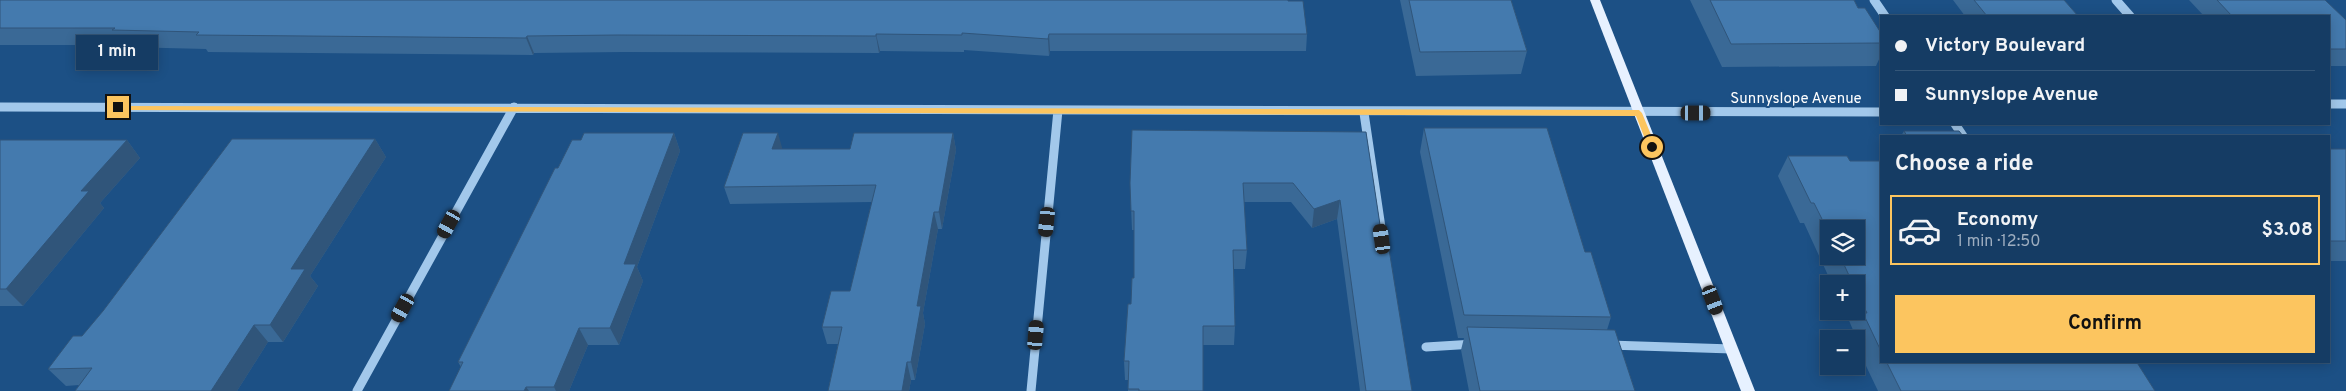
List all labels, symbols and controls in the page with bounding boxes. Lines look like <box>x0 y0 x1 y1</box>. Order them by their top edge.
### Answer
callout: 1 min <box>77 34 159 70</box>
text: Victory Boulevard <box>1925 34 2085 58</box>
text: 1 min <box>98 42 136 62</box>
text: Sunnyslope Avenue <box>1925 83 2098 107</box>
street label: Sunnyslope Avenue <box>1730 90 1862 109</box>
route end <box>107 96 129 118</box>
car <box>1681 106 1711 121</box>
route start <box>1641 136 1663 158</box>
text: Choose a ride <box>1895 151 2033 178</box>
car <box>1037 206 1056 238</box>
car <box>435 207 462 241</box>
icon: car <box>1897 208 1942 253</box>
text: Economy <box>1957 208 2038 232</box>
text: $3.08 <box>2262 218 2313 242</box>
map controls <box>1820 220 1865 375</box>
button: layers <box>1820 220 1865 265</box>
car <box>1372 223 1391 255</box>
text: 1 min · 12:50 <box>1957 232 2040 252</box>
button: + <box>1820 275 1865 320</box>
car <box>1700 283 1725 317</box>
car <box>389 291 416 325</box>
button: Confirm <box>1895 295 2315 353</box>
car <box>1027 319 1044 351</box>
button: − <box>1820 330 1865 375</box>

